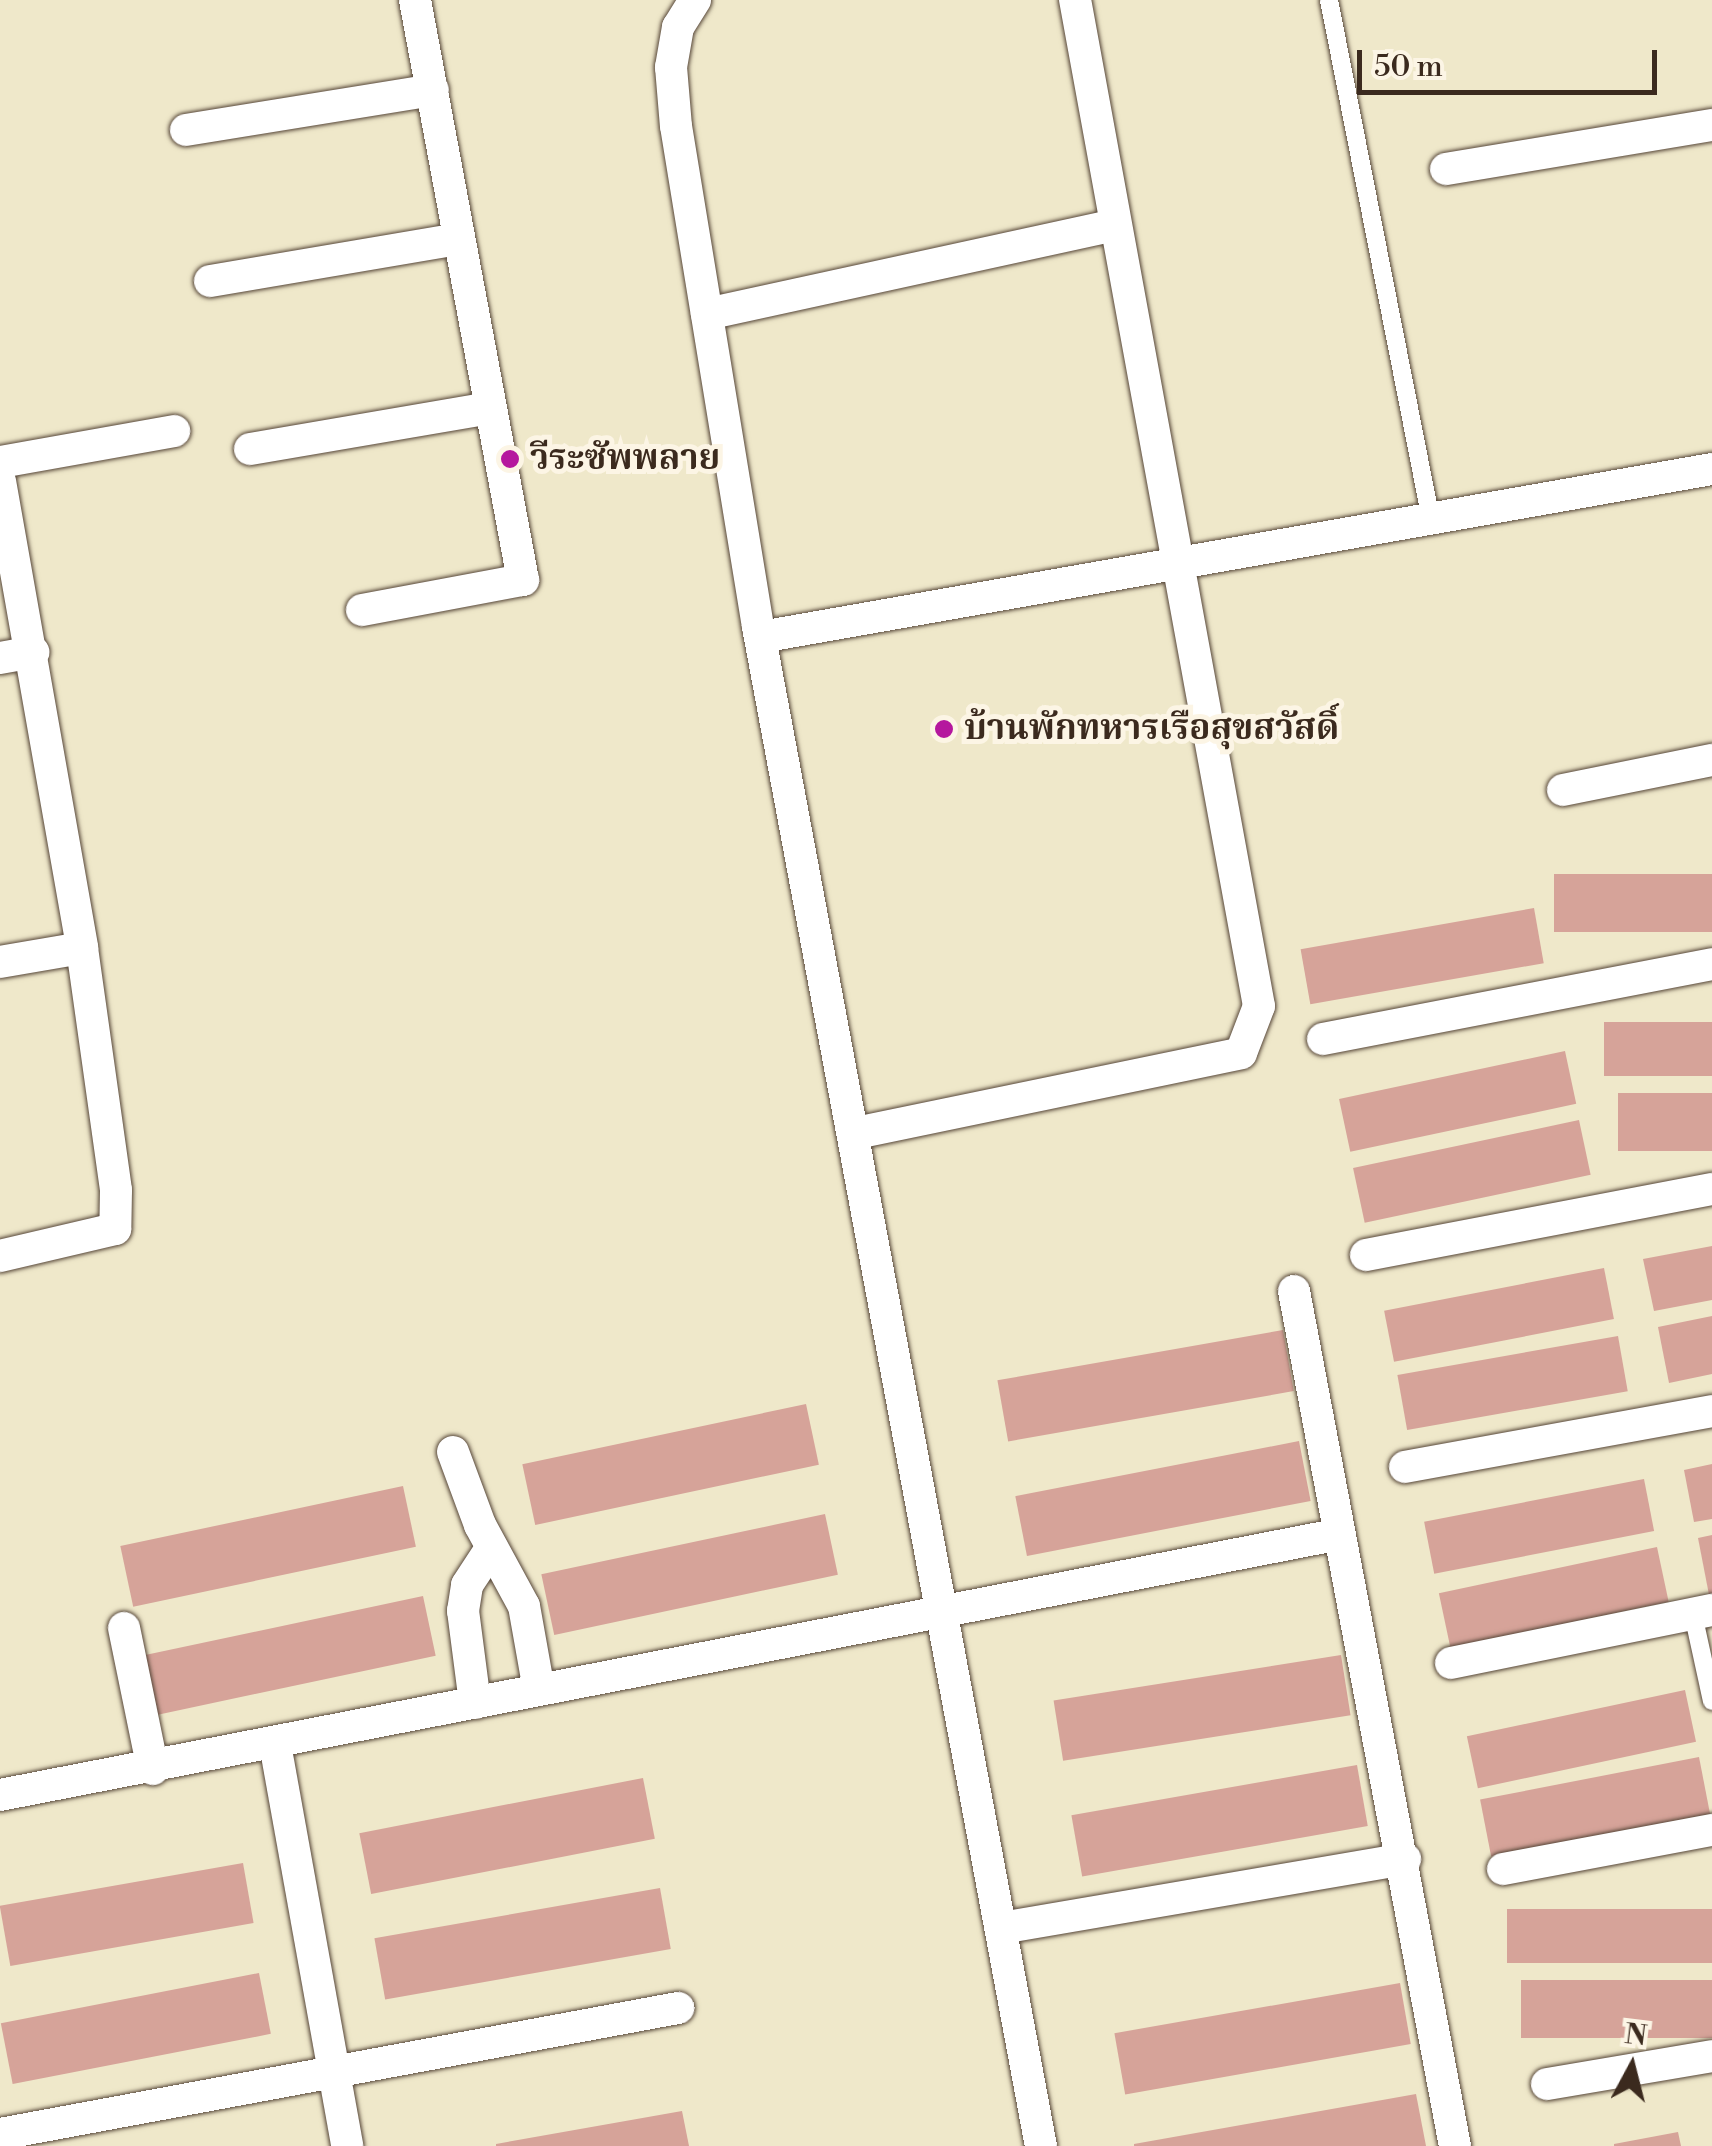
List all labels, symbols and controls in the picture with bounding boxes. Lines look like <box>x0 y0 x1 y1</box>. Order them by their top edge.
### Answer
scale bar <box>1362 30 1662 92</box>
text: 50 m <box>1374 48 1443 86</box>
place label: วีระซัพพลาย <box>530 438 720 480</box>
marker: วีระซัพพลาย <box>499 448 521 470</box>
place label: บ้านพักทหารเรือสุขสวัสดิ์ <box>964 708 1339 750</box>
marker: บ้านพักทหารเรือสุขสวัสดิ์ <box>933 718 955 740</box>
north arrow <box>1582 2016 1682 2116</box>
text: N <box>1623 2017 1649 2054</box>

